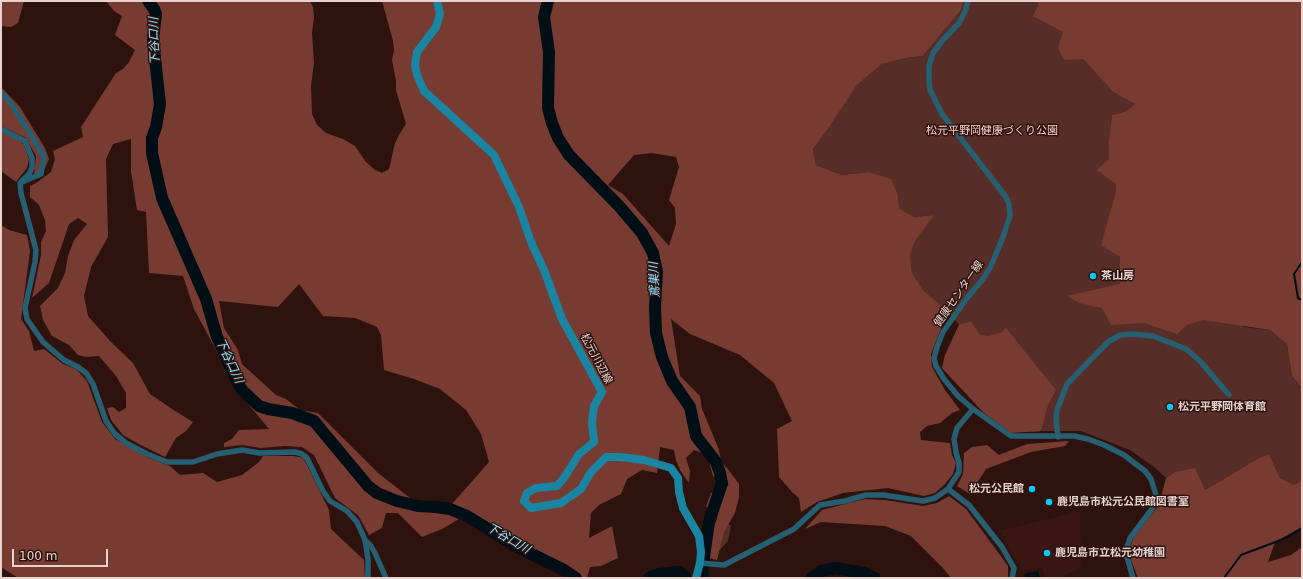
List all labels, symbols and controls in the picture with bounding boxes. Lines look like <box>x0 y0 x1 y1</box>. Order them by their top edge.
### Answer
water label: 下谷口川 <box>147 17 163 65</box>
park label: 松元平野岡健康づくり公園 <box>926 124 1058 138</box>
street label: 健康センター線 <box>932 259 986 329</box>
water label: 鳶巣川 <box>647 262 663 298</box>
place label: 茶山房 <box>1101 269 1134 283</box>
marker: 茶山房 <box>1088 271 1098 281</box>
street label: 松元川辺線 <box>577 332 615 386</box>
water label: 下谷口川 <box>212 336 246 386</box>
place label: 松元平野岡体育館 <box>1178 400 1266 414</box>
marker: 松元平野岡体育館 <box>1165 402 1175 412</box>
place label: 松元公民館 <box>969 482 1024 496</box>
marker: 松元公民館 <box>1027 484 1037 494</box>
place label: 鹿児島市松元公民館図書室 <box>1057 495 1189 509</box>
marker: 鹿児島市松元公民館図書室 <box>1044 497 1054 507</box>
water label: 下谷口川 <box>484 521 532 557</box>
scale bar <box>14 541 110 567</box>
place label: 鹿児島市立松元幼稚園 <box>1055 546 1165 560</box>
marker: 鹿児島市立松元幼稚園 <box>1042 548 1052 558</box>
text: 100 m <box>19 549 57 563</box>

